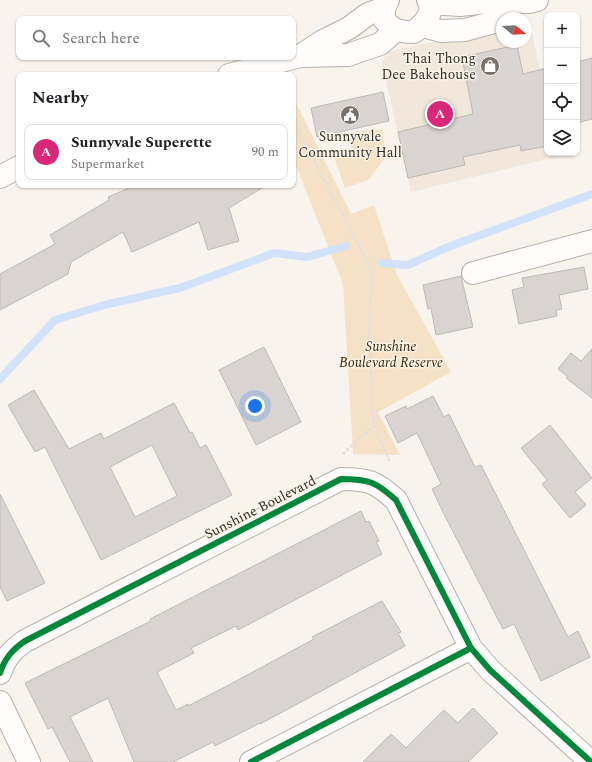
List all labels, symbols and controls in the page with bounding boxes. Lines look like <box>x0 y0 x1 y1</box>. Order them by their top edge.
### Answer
north arrow <box>496 12 532 48</box>
map controls <box>544 12 580 156</box>
button: + <box>544 12 580 48</box>
search box <box>16 16 296 60</box>
icon: search <box>30 27 52 49</box>
text: Search here <box>62 27 140 50</box>
place label: Thai Thong Dee Bakehouse <box>381 48 476 85</box>
button: − <box>544 48 580 84</box>
shop icon: Thai Thong Dee Bakehouse <box>479 55 501 77</box>
button: locate <box>544 84 580 120</box>
text: Nearby <box>32 85 88 111</box>
pin: A <box>427 99 453 129</box>
public building icon: Sunnyvale Community Hall <box>339 104 361 126</box>
button: layers <box>544 120 580 156</box>
place label: Sunnyvale Community Hall <box>298 126 402 163</box>
text: Sunnyvale Superette <box>71 131 212 154</box>
text: A <box>41 142 51 162</box>
text: 90 m <box>252 142 279 162</box>
text: Supermarket <box>71 154 145 174</box>
park label: Sunshine Boulevard Reserve <box>339 336 443 373</box>
your location <box>245 396 265 416</box>
street label: Sunshine Boulevard <box>201 470 320 545</box>

